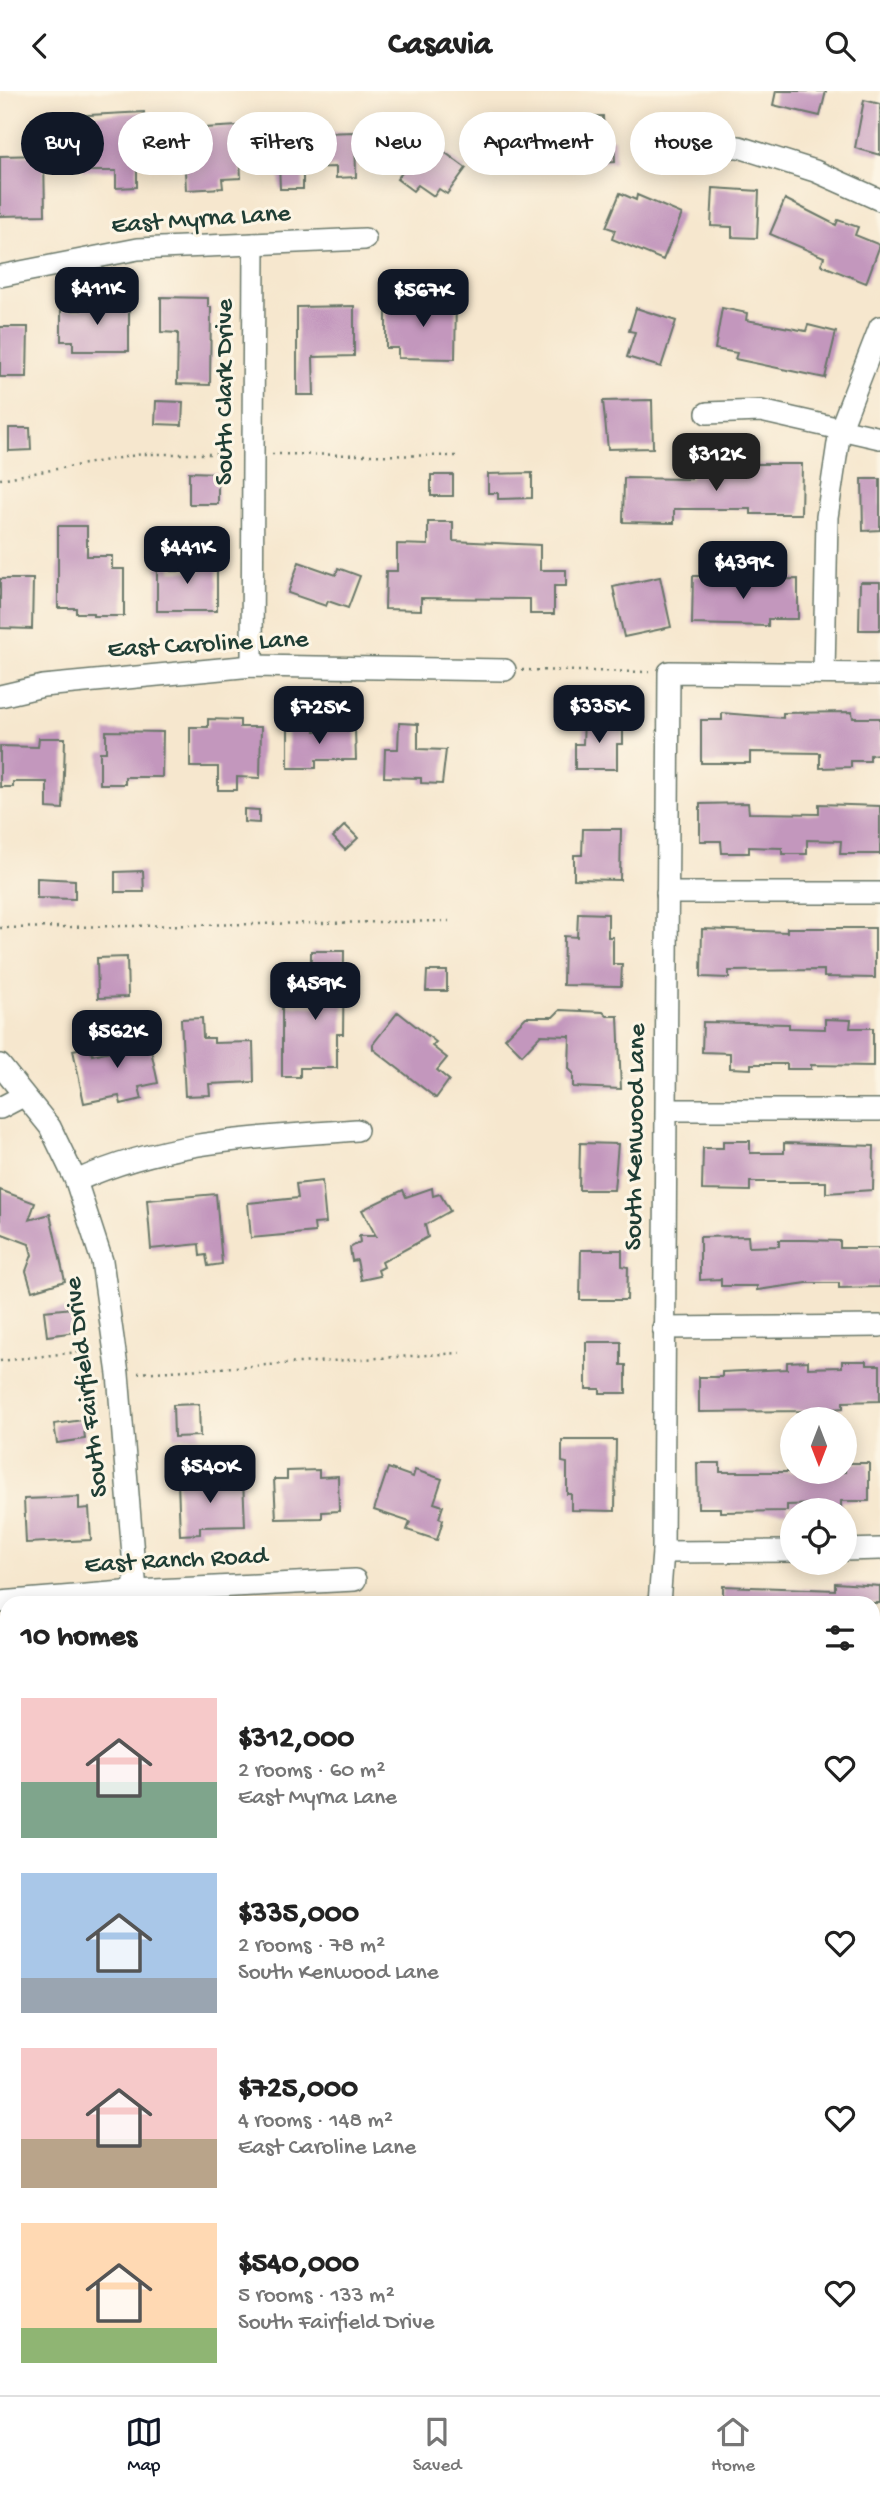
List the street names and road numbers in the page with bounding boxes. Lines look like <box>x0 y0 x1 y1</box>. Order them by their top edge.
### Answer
street label: East Myrna Lane <box>110 199 292 243</box>
street label: South Clark Drive <box>211 298 242 485</box>
street label: East Caroline Lane <box>107 625 310 667</box>
street label: South Kenwood Lane <box>620 1023 654 1251</box>
street label: South Fairfield Drive <box>59 1274 117 1499</box>
street label: East Ranch Road <box>84 1542 270 1582</box>

